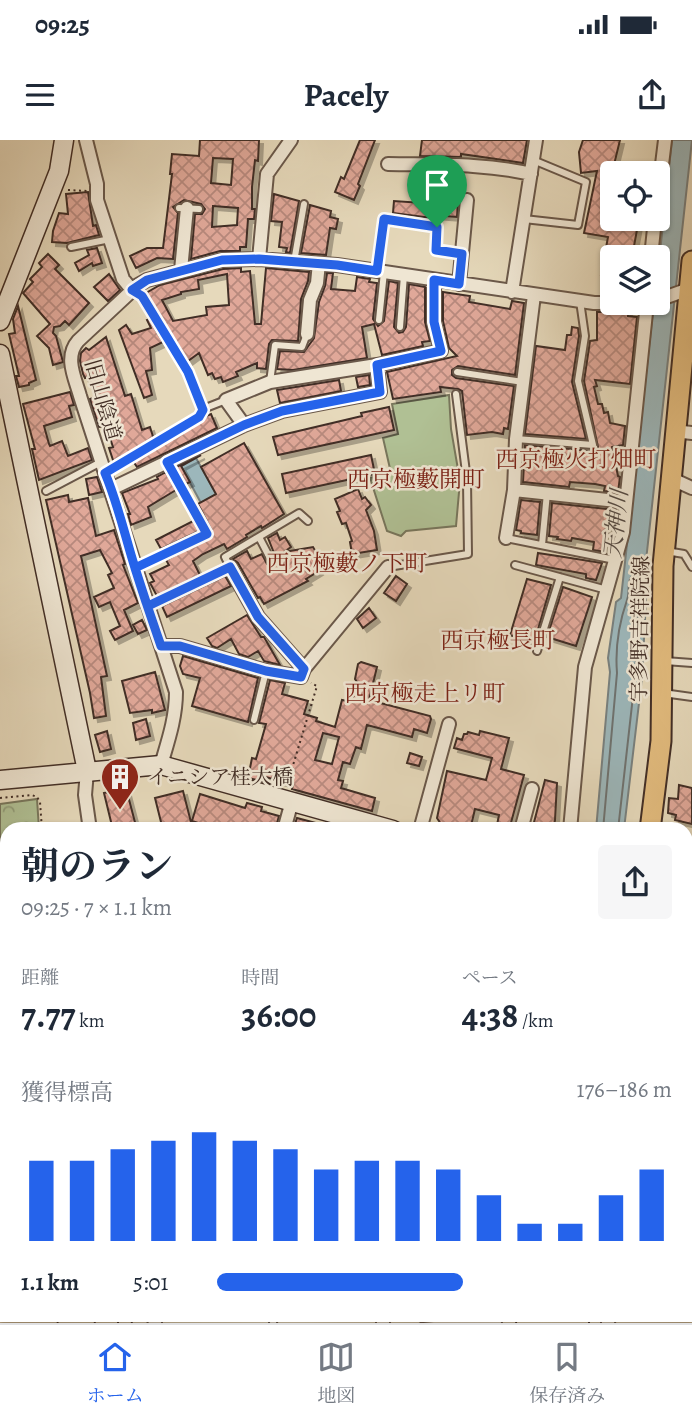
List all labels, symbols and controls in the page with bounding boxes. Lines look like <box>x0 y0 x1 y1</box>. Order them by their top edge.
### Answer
text: 09:25 <box>35 7 90 42</box>
text: Pacely <box>304 73 388 117</box>
icon: menu <box>21 76 59 114</box>
icon: share <box>633 76 671 114</box>
pin <box>407 155 467 227</box>
map controls <box>600 161 670 315</box>
button: locate <box>600 161 670 231</box>
icon: arrive <box>418 166 456 204</box>
button: layers <box>600 245 670 315</box>
street label: 旧山陰道 <box>78 356 128 444</box>
district label: 西京極火打畑町 <box>496 444 657 475</box>
district label: 西京極藪開町 <box>347 464 485 495</box>
water label: 天神川 <box>597 485 635 560</box>
district label: 西京極藪ノ下町 <box>267 548 428 579</box>
street label: 宇多野吉祥院線 <box>625 555 655 703</box>
district label: 西京極長町 <box>441 625 556 656</box>
district label: 西京極走上リ町 <box>345 678 506 709</box>
building icon: イニシア桂大橋 <box>99 756 141 811</box>
place label: イニシア桂大橋 <box>147 763 293 791</box>
text: 朝のラン <box>21 840 173 892</box>
button: share <box>598 845 672 919</box>
text: 09:25 · 7 × 1.1 km <box>21 892 172 923</box>
text: 距離 <box>21 965 59 991</box>
text: 時間 <box>241 965 279 991</box>
text: ペース <box>462 965 518 991</box>
text: 7.77 <box>21 991 75 1039</box>
text: 36:00 <box>241 991 316 1039</box>
text: 4:38 <box>462 991 518 1039</box>
text: km <box>75 1008 104 1034</box>
text: /km <box>518 1008 554 1034</box>
text: 176–186 m <box>577 1074 672 1105</box>
text: 獲得標高 <box>21 1077 113 1108</box>
text: 1.1 km <box>21 1267 79 1298</box>
text: 5:01 <box>133 1267 169 1298</box>
tab: ホーム <box>87 1338 144 1409</box>
tab: 地図 <box>317 1338 355 1409</box>
tab: 保存済み <box>529 1338 605 1409</box>

